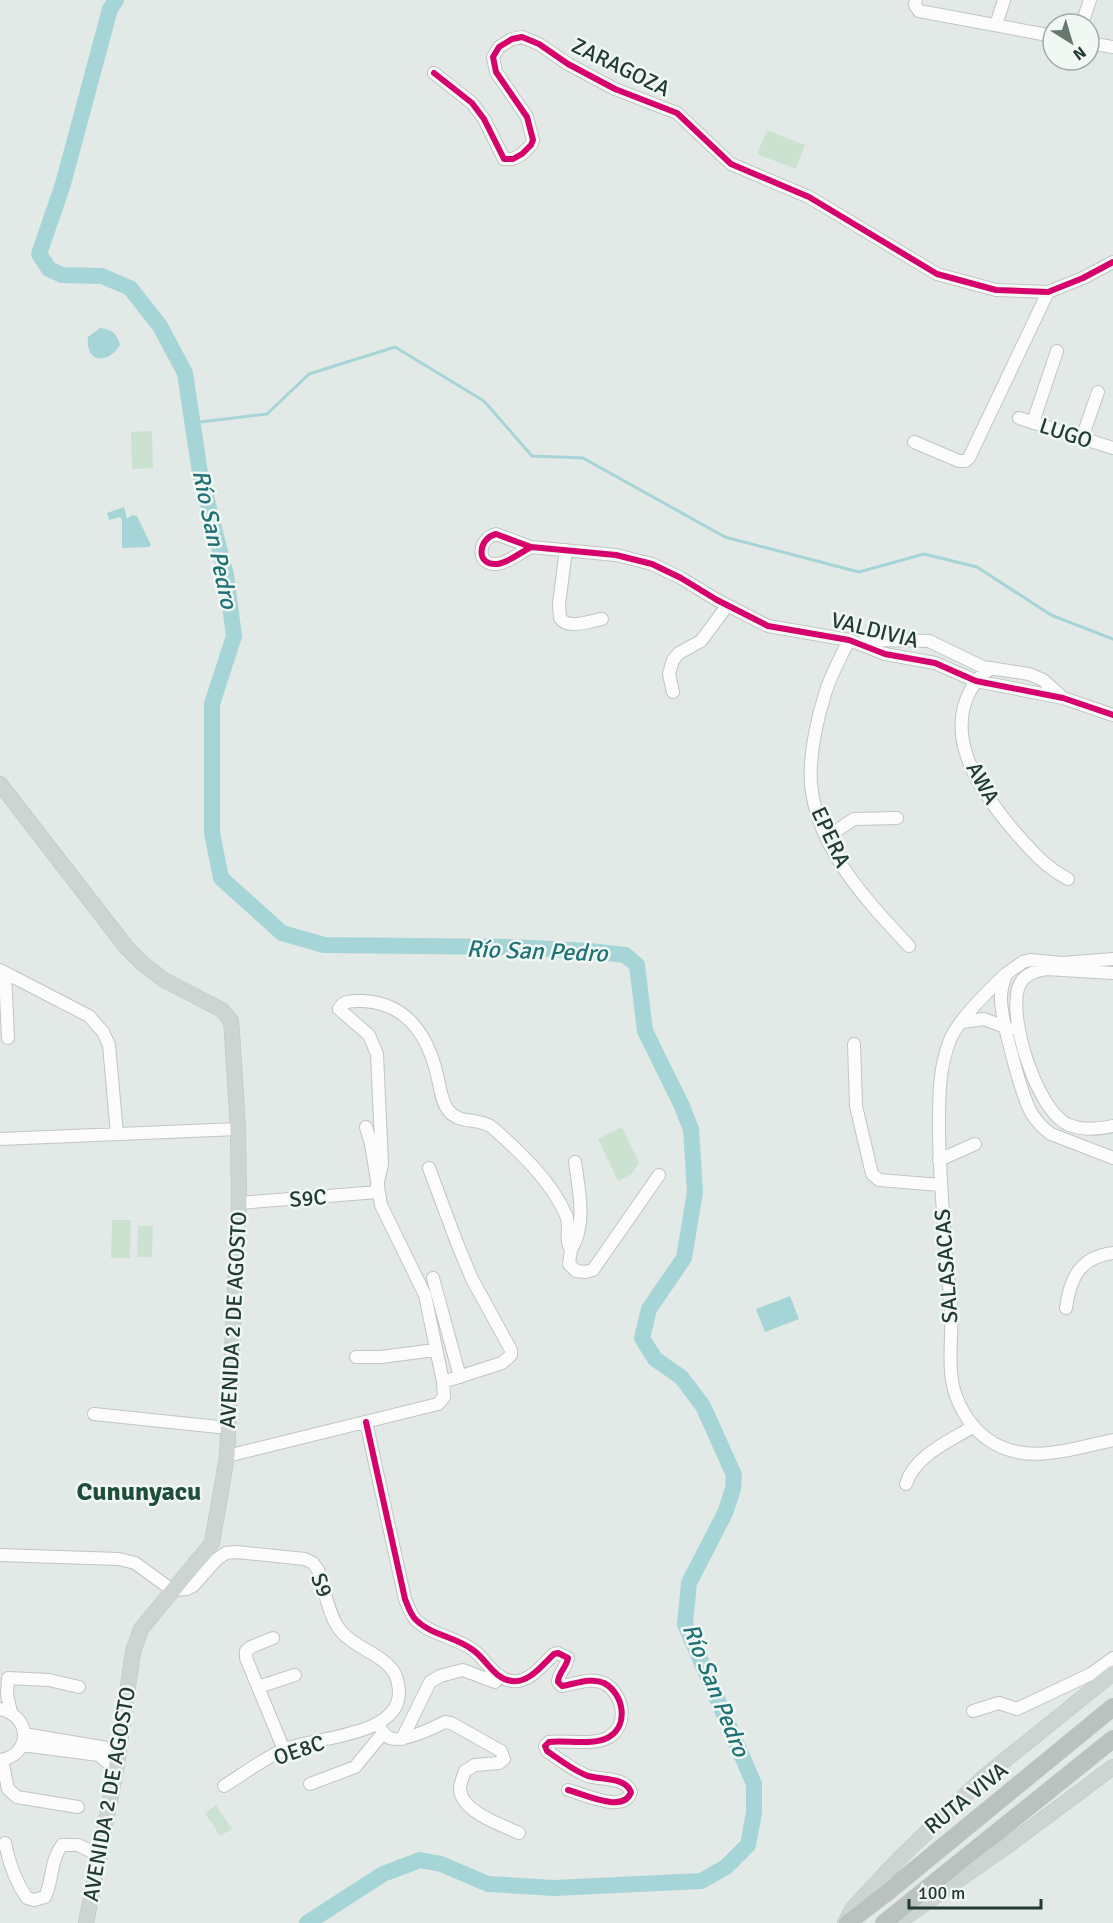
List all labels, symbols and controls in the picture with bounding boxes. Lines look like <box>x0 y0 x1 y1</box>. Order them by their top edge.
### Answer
north arrow <box>1041 12 1101 72</box>
street label: ZARAGOZA <box>567 32 675 103</box>
text: N <box>1069 42 1090 65</box>
street label: LUGO <box>1036 412 1096 454</box>
water label: Río San Pedro <box>186 467 245 613</box>
street label: VALDIVIA <box>828 606 922 654</box>
street label: AWA <box>960 757 1006 809</box>
street label: EPERA <box>805 802 857 872</box>
water label: Río San Pedro <box>466 934 610 969</box>
street label: S9C <box>288 1183 328 1213</box>
street label: SALASACAS <box>929 1208 963 1324</box>
street label: AVENIDA 2 DE AGOSTO <box>214 1211 252 1429</box>
district label: Cununyacu <box>77 1476 201 1508</box>
street label: S9 <box>305 1569 339 1601</box>
water label: Río San Pedro <box>676 1619 757 1762</box>
street label: AVENIDA 2 DE AGOSTO <box>77 1685 141 1903</box>
street label: OE8C <box>270 1729 328 1771</box>
street label: RUTA VIVA <box>919 1756 1014 1840</box>
scale bar <box>909 1872 1041 1910</box>
text: 100 m <box>918 1882 965 1904</box>

